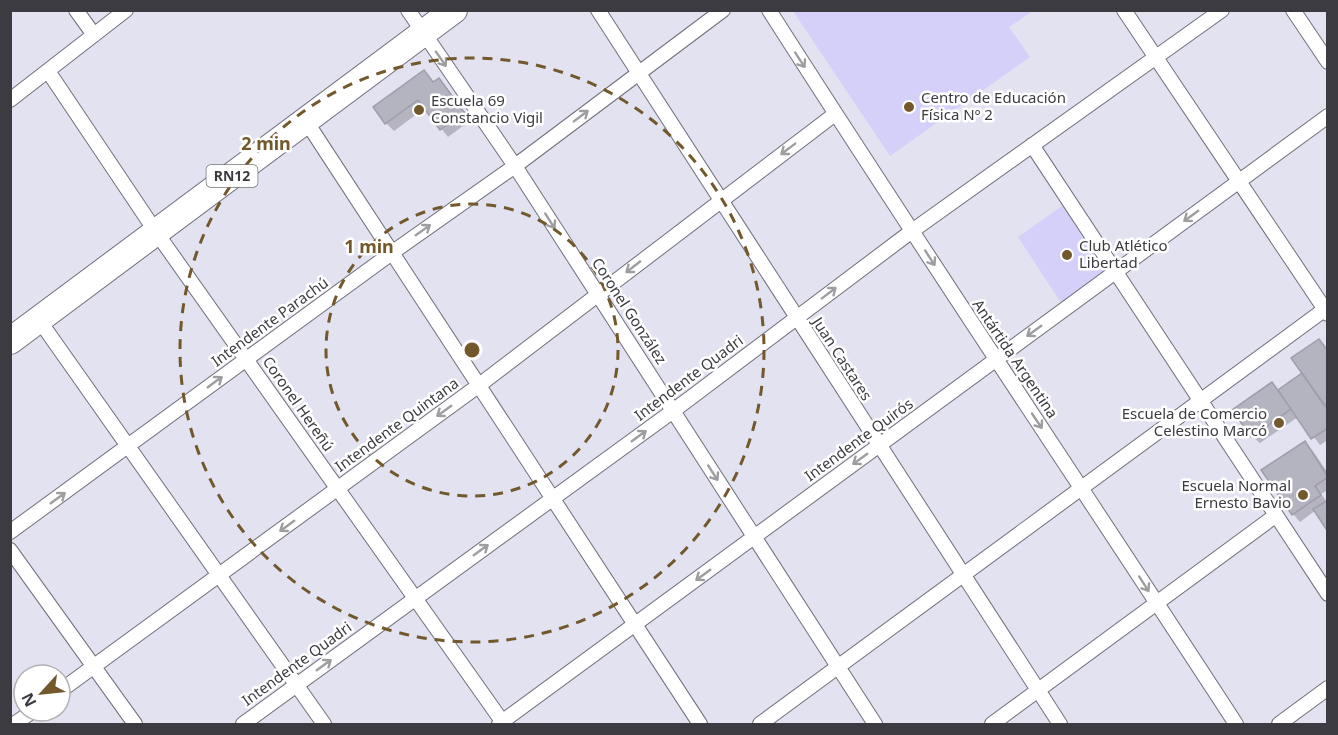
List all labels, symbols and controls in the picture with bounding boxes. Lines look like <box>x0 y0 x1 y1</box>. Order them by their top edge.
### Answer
one-way arrow <box>435 50 447 67</box>
one-way arrow <box>795 51 807 68</box>
place label: Centro de Educación Física Nº 2 <box>921 87 1066 124</box>
place label: Escuela 69 Constancio Vigil <box>431 90 543 127</box>
marker: Centro de Educación Física Nº 2 <box>902 100 916 114</box>
marker: Escuela 69 Constancio Vigil <box>412 103 426 117</box>
one-way arrow <box>573 109 589 122</box>
text: 2 min <box>241 131 291 155</box>
one-way arrow <box>780 142 796 155</box>
road number: RN12 <box>206 165 258 187</box>
one-way arrow <box>1184 210 1200 222</box>
one-way arrow <box>544 212 557 229</box>
one-way arrow <box>415 224 431 236</box>
text: 1 min <box>344 234 394 258</box>
place label: Club Atlético Libertad <box>1079 235 1168 272</box>
marker: Club Atlético Libertad <box>1060 248 1074 262</box>
one-way arrow <box>924 249 936 266</box>
street label: Coronel González <box>588 253 672 367</box>
one-way arrow <box>625 261 641 274</box>
street label: Intendente Parachú <box>207 272 332 370</box>
one-way arrow <box>820 287 836 300</box>
street label: Antártida Argentina <box>969 295 1063 422</box>
street label: Juan Castares <box>807 311 877 404</box>
one-way arrow <box>1027 325 1043 338</box>
street label: Intendente Quadri <box>630 330 747 425</box>
centre of rings <box>462 340 482 360</box>
street label: Coronel Hereñú <box>259 352 339 455</box>
street label: Intendente Quintana <box>331 373 462 476</box>
one-way arrow <box>207 376 223 389</box>
street label: Intendente Quirós <box>800 393 917 485</box>
place label: Escuela de Comercio Celestino Marcó <box>1122 403 1267 440</box>
one-way arrow <box>437 404 453 417</box>
one-way arrow <box>1031 413 1043 429</box>
marker: Escuela de Comercio Celestino Marcó <box>1272 416 1286 430</box>
one-way arrow <box>631 430 647 442</box>
one-way arrow <box>853 453 869 465</box>
one-way arrow <box>707 464 719 480</box>
place label: Escuela Normal Ernesto Bavio <box>1181 475 1291 512</box>
marker: Escuela Normal Ernesto Bavio <box>1296 488 1310 502</box>
one-way arrow <box>49 491 65 504</box>
one-way arrow <box>279 520 295 532</box>
one-way arrow <box>473 544 489 556</box>
one-way arrow <box>696 569 712 581</box>
one-way arrow <box>1139 575 1151 592</box>
street label: Intendente Quadri <box>238 617 355 710</box>
one-way arrow <box>315 659 331 671</box>
north arrow <box>12 663 72 723</box>
text: N <box>16 689 41 711</box>

